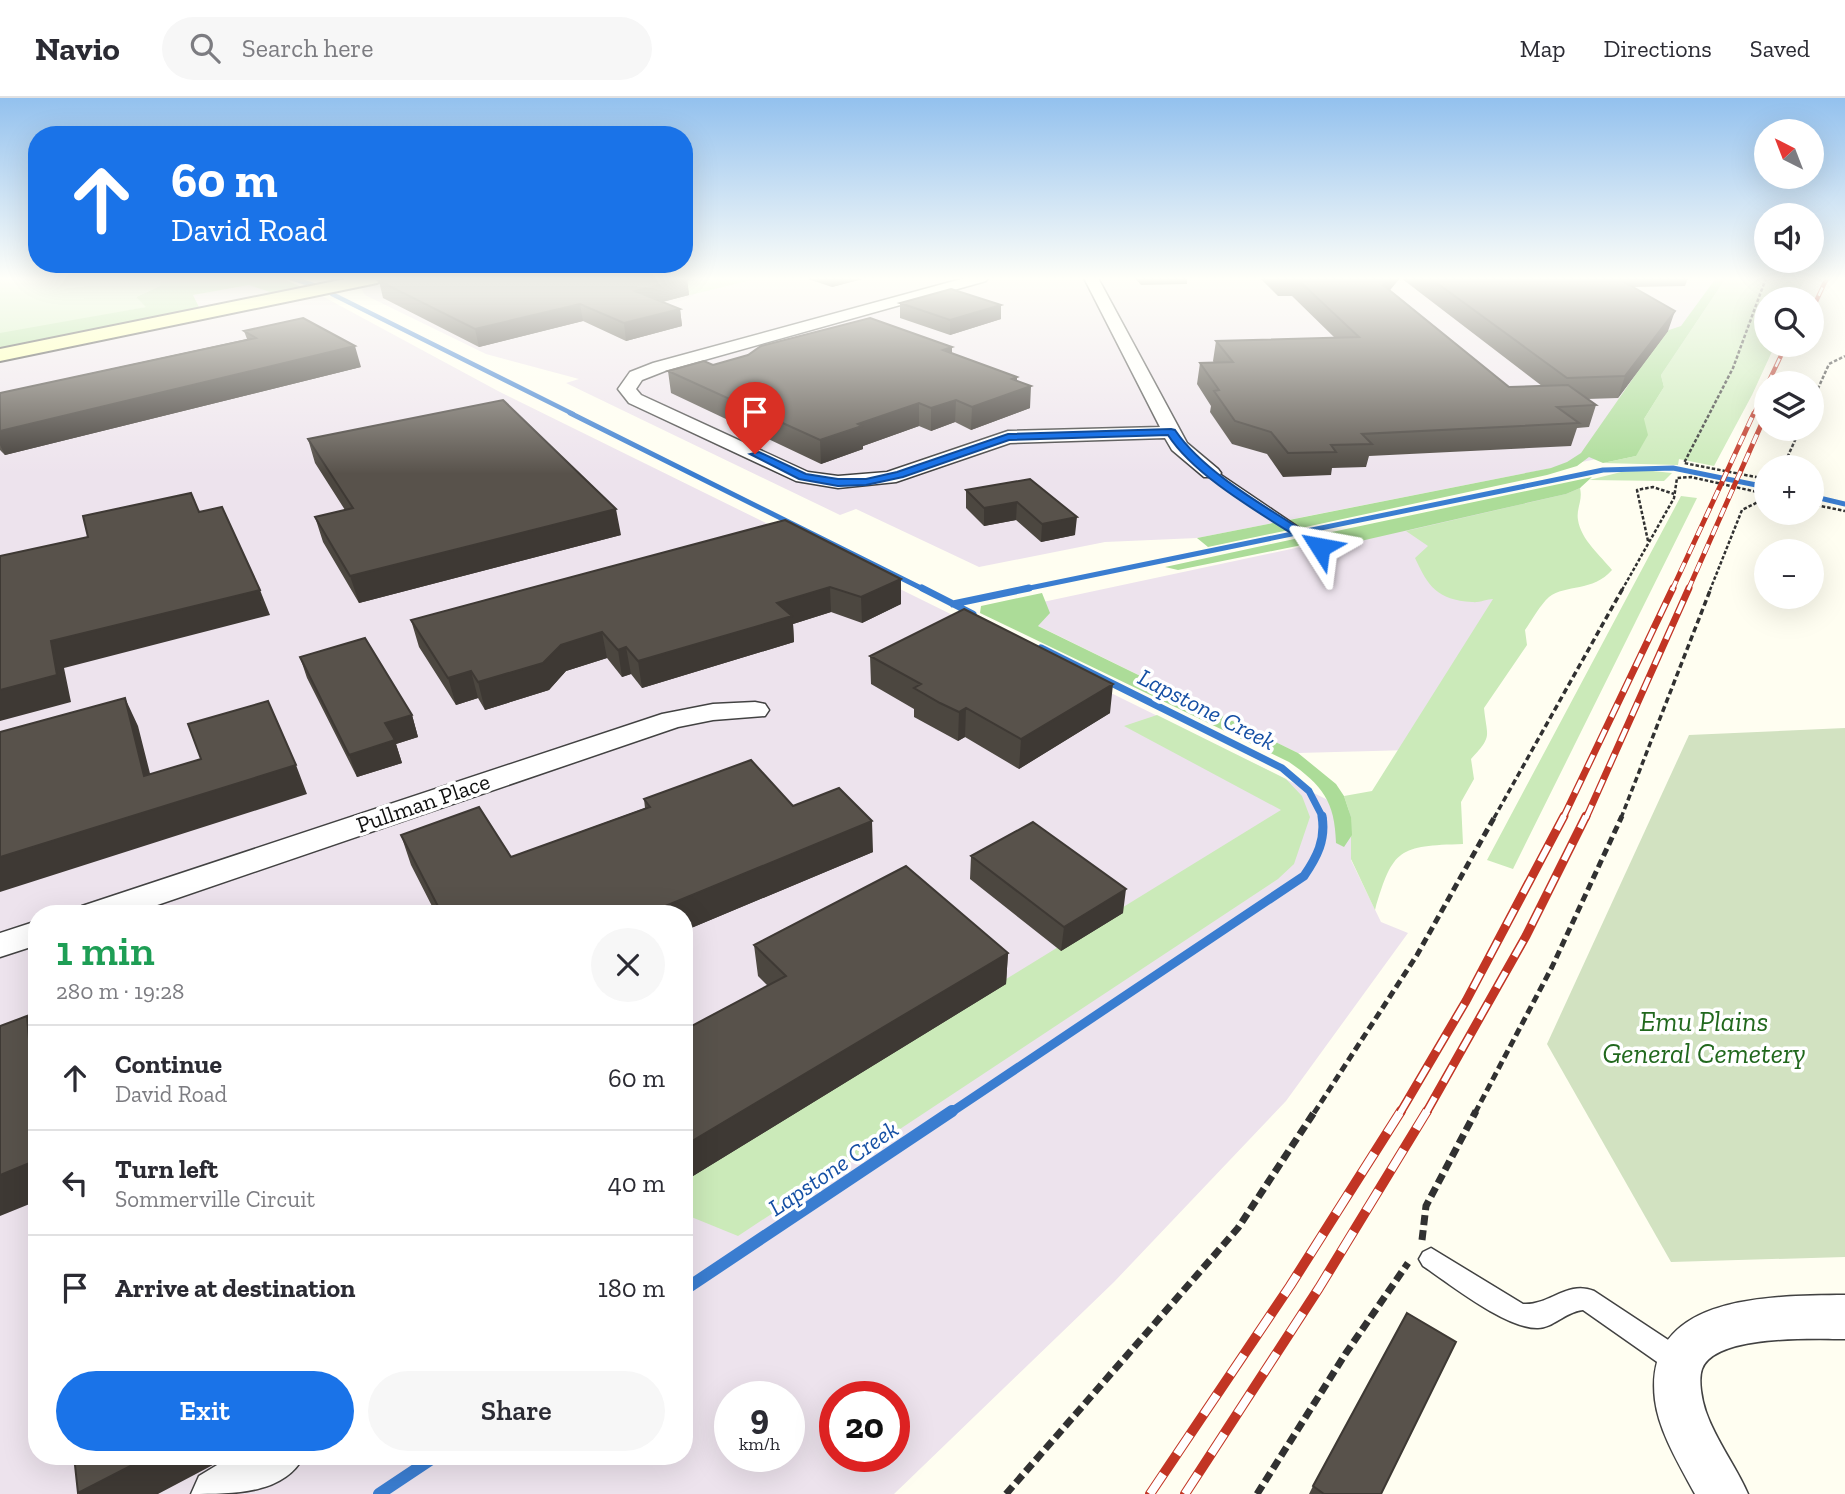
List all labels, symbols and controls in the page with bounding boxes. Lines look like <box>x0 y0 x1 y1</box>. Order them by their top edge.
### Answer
search box <box>162 17 652 80</box>
text: Navio <box>35 29 120 68</box>
icon: search <box>186 29 224 67</box>
text: Search here <box>242 32 374 64</box>
text: Map <box>1520 34 1566 63</box>
text: Directions <box>1604 34 1712 63</box>
text: Saved <box>1750 34 1810 63</box>
north arrow <box>1754 119 1824 189</box>
map controls <box>1754 119 1824 609</box>
text: 60 m <box>171 151 278 210</box>
icon: ahead <box>56 154 147 245</box>
button: sound <box>1754 203 1824 273</box>
text: David Road <box>171 211 327 249</box>
button: search <box>1754 287 1824 357</box>
button: layers <box>1754 371 1824 441</box>
pin <box>725 382 785 454</box>
icon: arrive <box>736 393 774 431</box>
button: + <box>1754 455 1824 525</box>
position arrow <box>1283 510 1357 584</box>
button: − <box>1754 539 1824 609</box>
water label: Lapstone Creek <box>1133 662 1281 756</box>
street label: Pullman Place <box>352 767 494 839</box>
text: 1 min <box>56 925 155 976</box>
button: close <box>591 928 665 1002</box>
text: 280 m · 19:28 <box>56 977 184 1005</box>
park label: Emu Plains General Cemetery <box>1602 1005 1806 1070</box>
text: Continue <box>115 1048 222 1080</box>
icon: ahead <box>56 1059 94 1097</box>
text: 60 m <box>608 1062 665 1094</box>
text: David Road <box>115 1080 227 1108</box>
water label: Lapstone Creek <box>763 1114 904 1222</box>
text: Turn left <box>115 1153 218 1185</box>
icon: left <box>56 1164 94 1202</box>
text: 40 m <box>608 1167 665 1199</box>
text: Sommerville Circuit <box>115 1185 315 1213</box>
icon: arrive <box>56 1269 94 1307</box>
text: Arrive at destination <box>115 1272 355 1304</box>
text: 180 m <box>598 1272 665 1304</box>
button: Exit <box>56 1371 354 1451</box>
button: Share <box>368 1371 665 1451</box>
speed limit sign: 20 <box>819 1381 910 1472</box>
text: 9 <box>750 1396 769 1438</box>
text: km/h <box>739 1433 780 1455</box>

